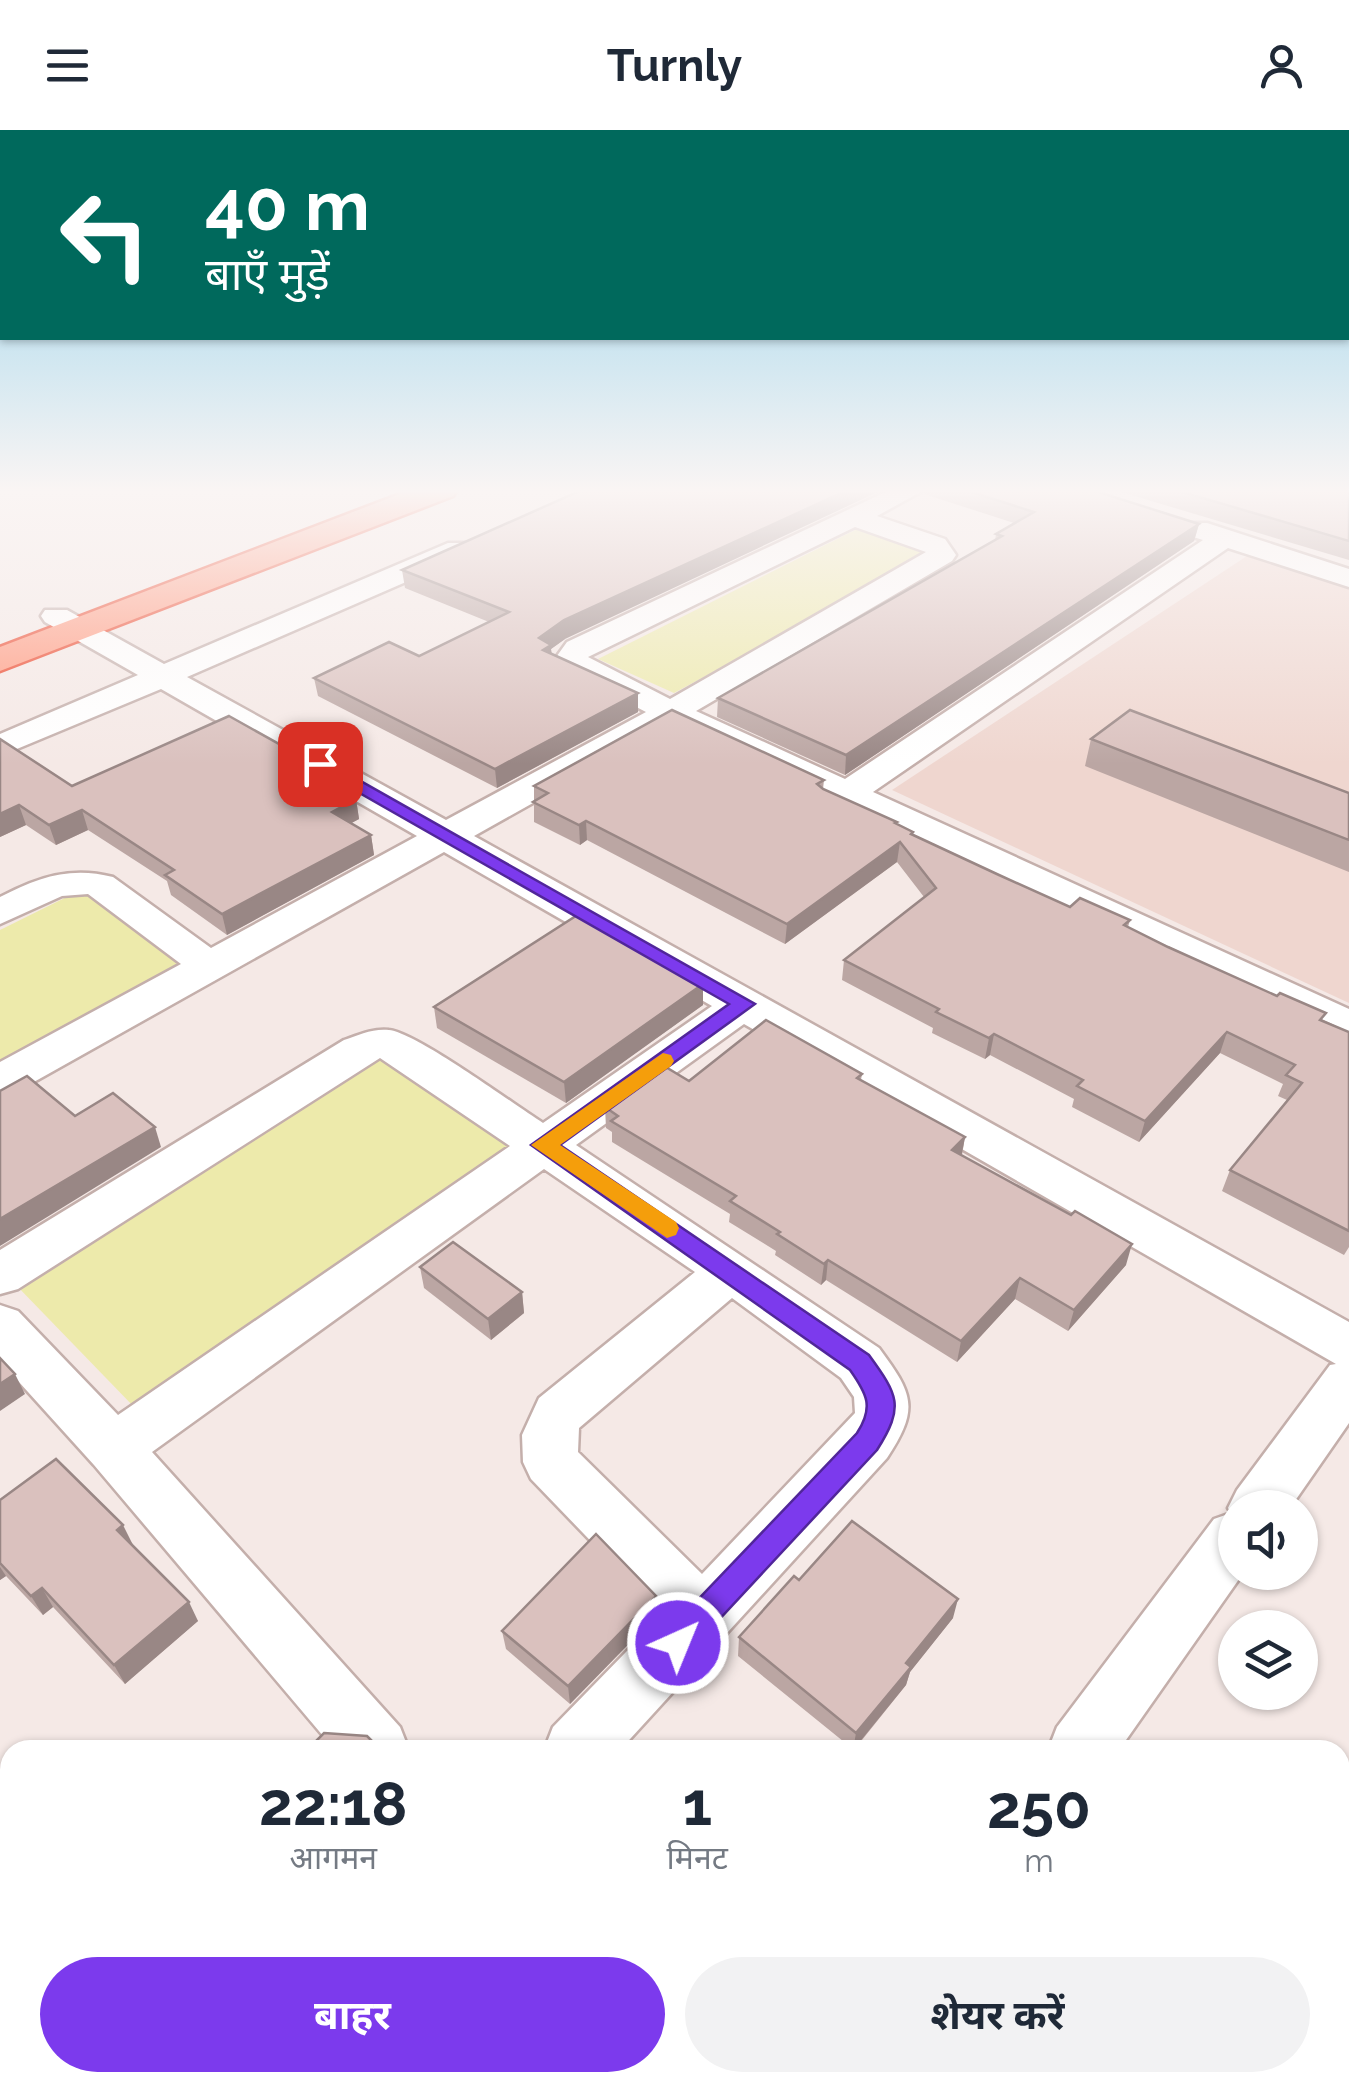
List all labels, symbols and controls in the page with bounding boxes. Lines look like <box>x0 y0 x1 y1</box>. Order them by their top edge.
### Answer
icon: menu <box>40 38 95 93</box>
icon: person <box>1254 38 1309 93</box>
text: Turnly <box>607 39 742 92</box>
text: 40 m <box>205 164 370 246</box>
icon: left <box>40 170 170 300</box>
text: बाएँ मुड़ें <box>205 248 330 301</box>
pin <box>278 722 363 807</box>
icon: arrive <box>293 737 348 792</box>
map controls <box>1218 1490 1318 1710</box>
button: sound <box>1218 1490 1318 1590</box>
position arrow <box>626 1591 730 1695</box>
button: layers <box>1218 1610 1318 1710</box>
text: 22:18 <box>259 1769 407 1839</box>
text: 1 <box>682 1769 712 1839</box>
text: 250 <box>987 1772 1091 1842</box>
text: आगमन <box>289 1839 377 1876</box>
text: मिनट <box>667 1839 728 1876</box>
text: m <box>1024 1842 1054 1879</box>
button: बाहर <box>40 1957 665 2072</box>
button: शेयर करें <box>685 1957 1310 2072</box>

